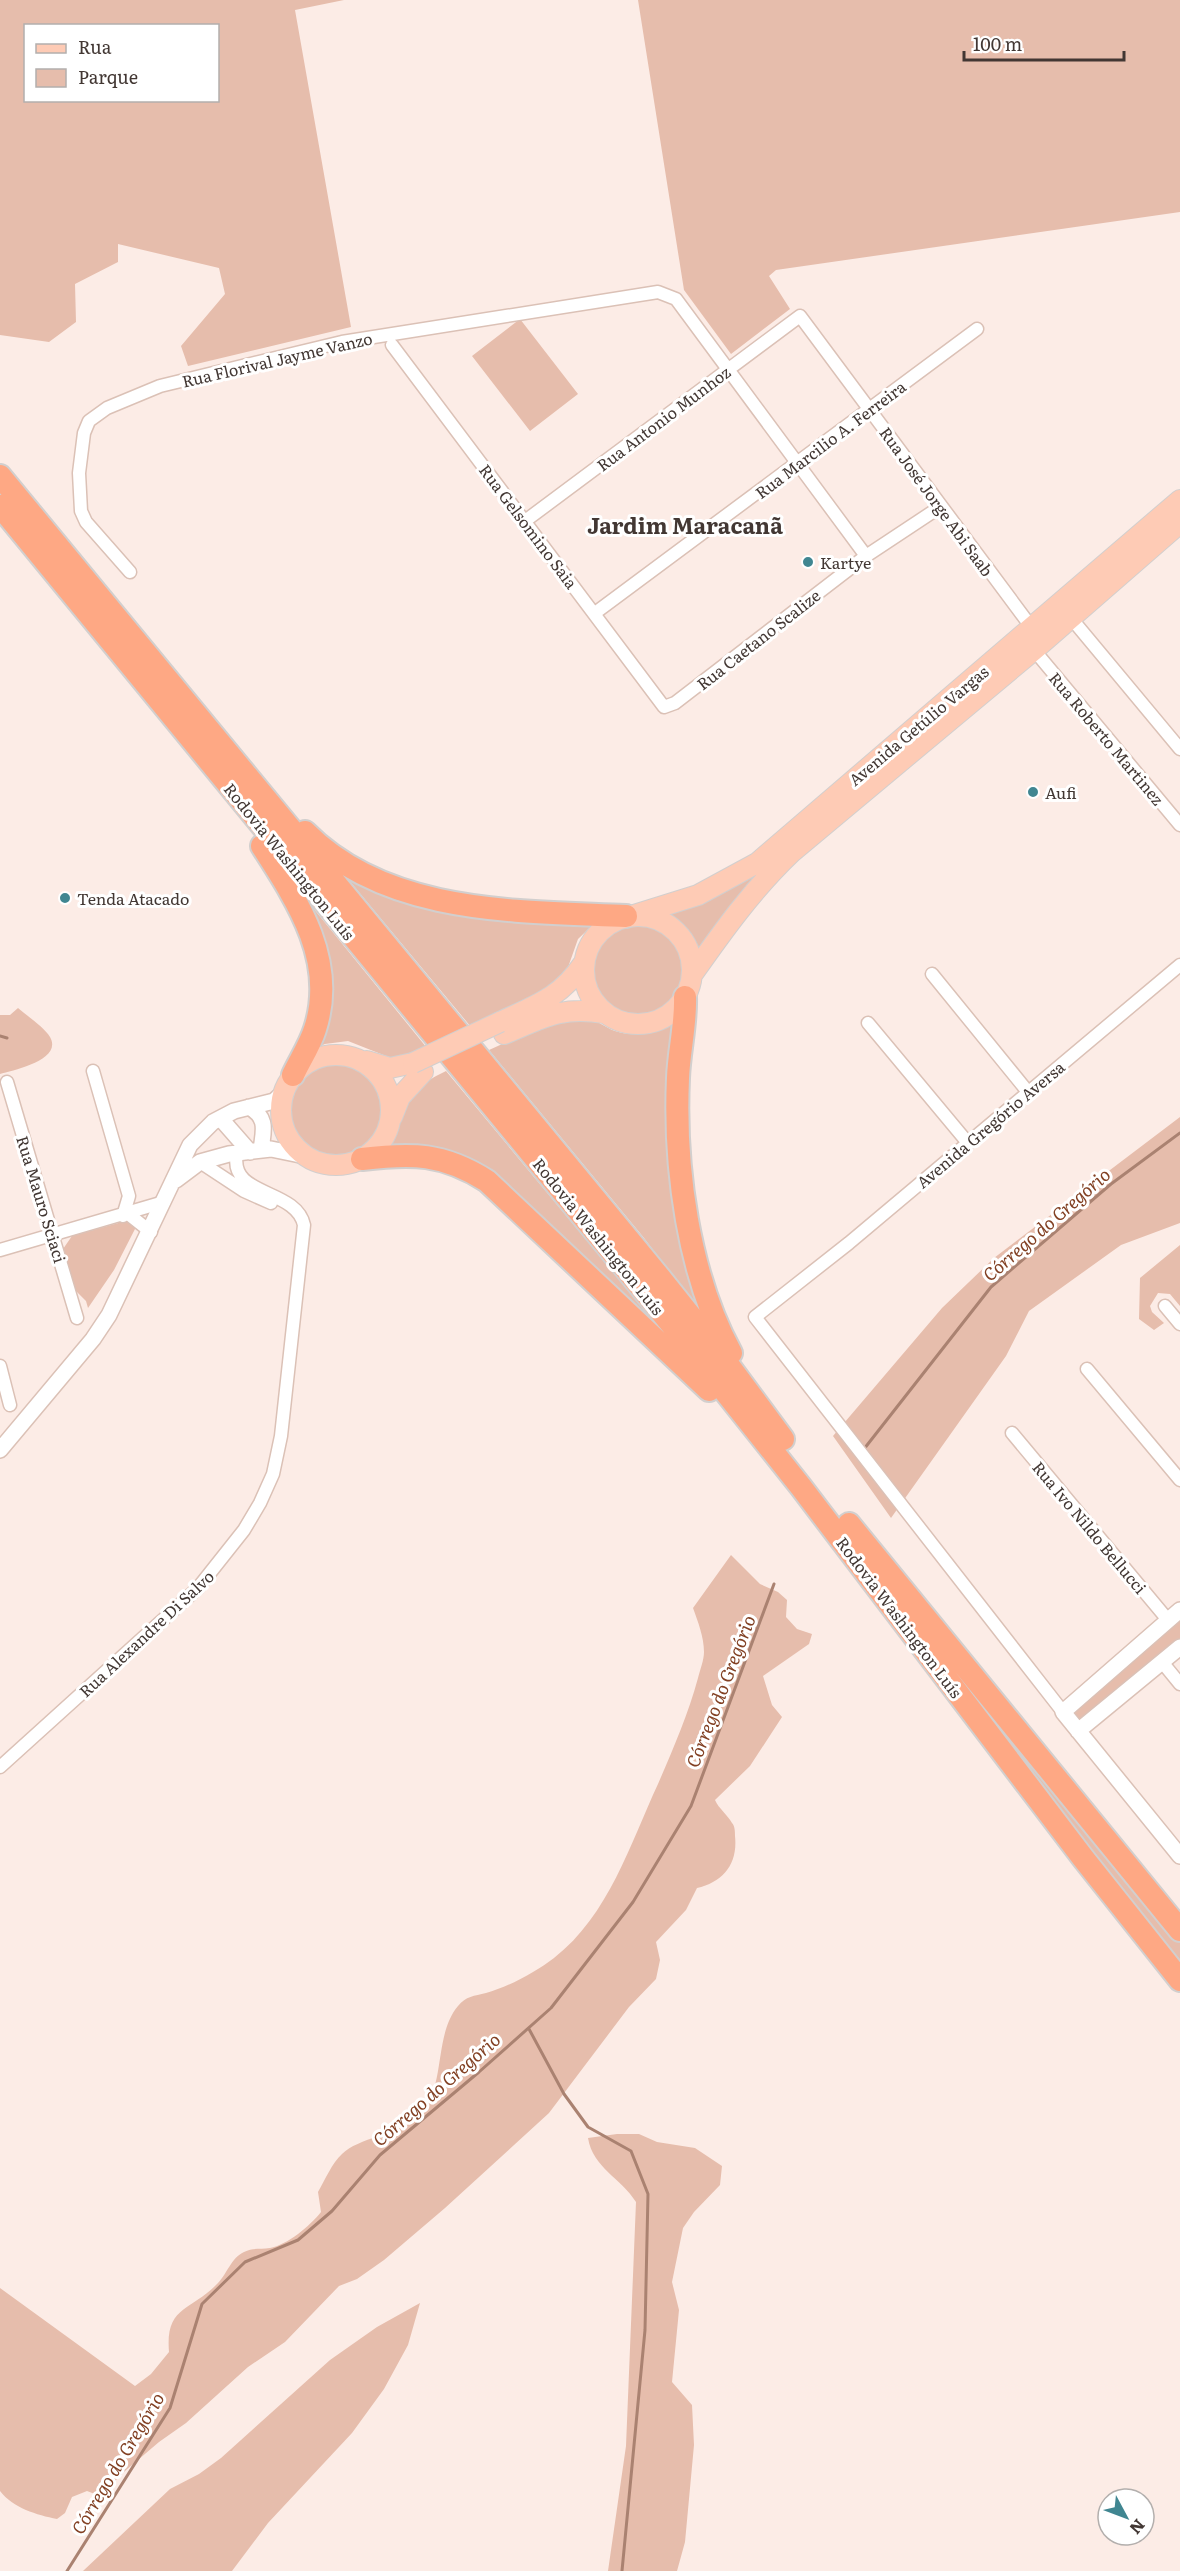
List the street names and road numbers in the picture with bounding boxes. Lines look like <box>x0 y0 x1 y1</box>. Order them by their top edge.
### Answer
street label: Rua Florival Jayme Vanzo <box>179 325 375 393</box>
street label: Rua Antonio Munhoz <box>591 360 735 476</box>
street label: Rua Marcilio A. Ferreira <box>750 374 911 504</box>
street label: Rua José Jorge Abi Saab <box>874 421 1000 581</box>
street label: Rua Gelsomino Saia <box>474 459 584 594</box>
street label: Rua Caetano Scalize <box>691 583 825 695</box>
street label: Avenida Getúlio Vargas <box>843 659 993 791</box>
street label: Rua Roberto Martinez <box>1044 666 1170 810</box>
street label: Rodovia Washington Luís <box>219 777 361 945</box>
street label: Avenida Gregório Aversa <box>911 1054 1070 1193</box>
street label: Rua Mauro Sciaci <box>11 1133 73 1265</box>
street label: Rodovia Washington Luís <box>528 1152 670 1320</box>
street label: Rua Ivo Nildo Bellucci <box>1027 1456 1153 1598</box>
street label: Rodovia Washington Luís <box>831 1531 969 1703</box>
street label: Rua Alexandre Di Salvo <box>73 1564 219 1702</box>

